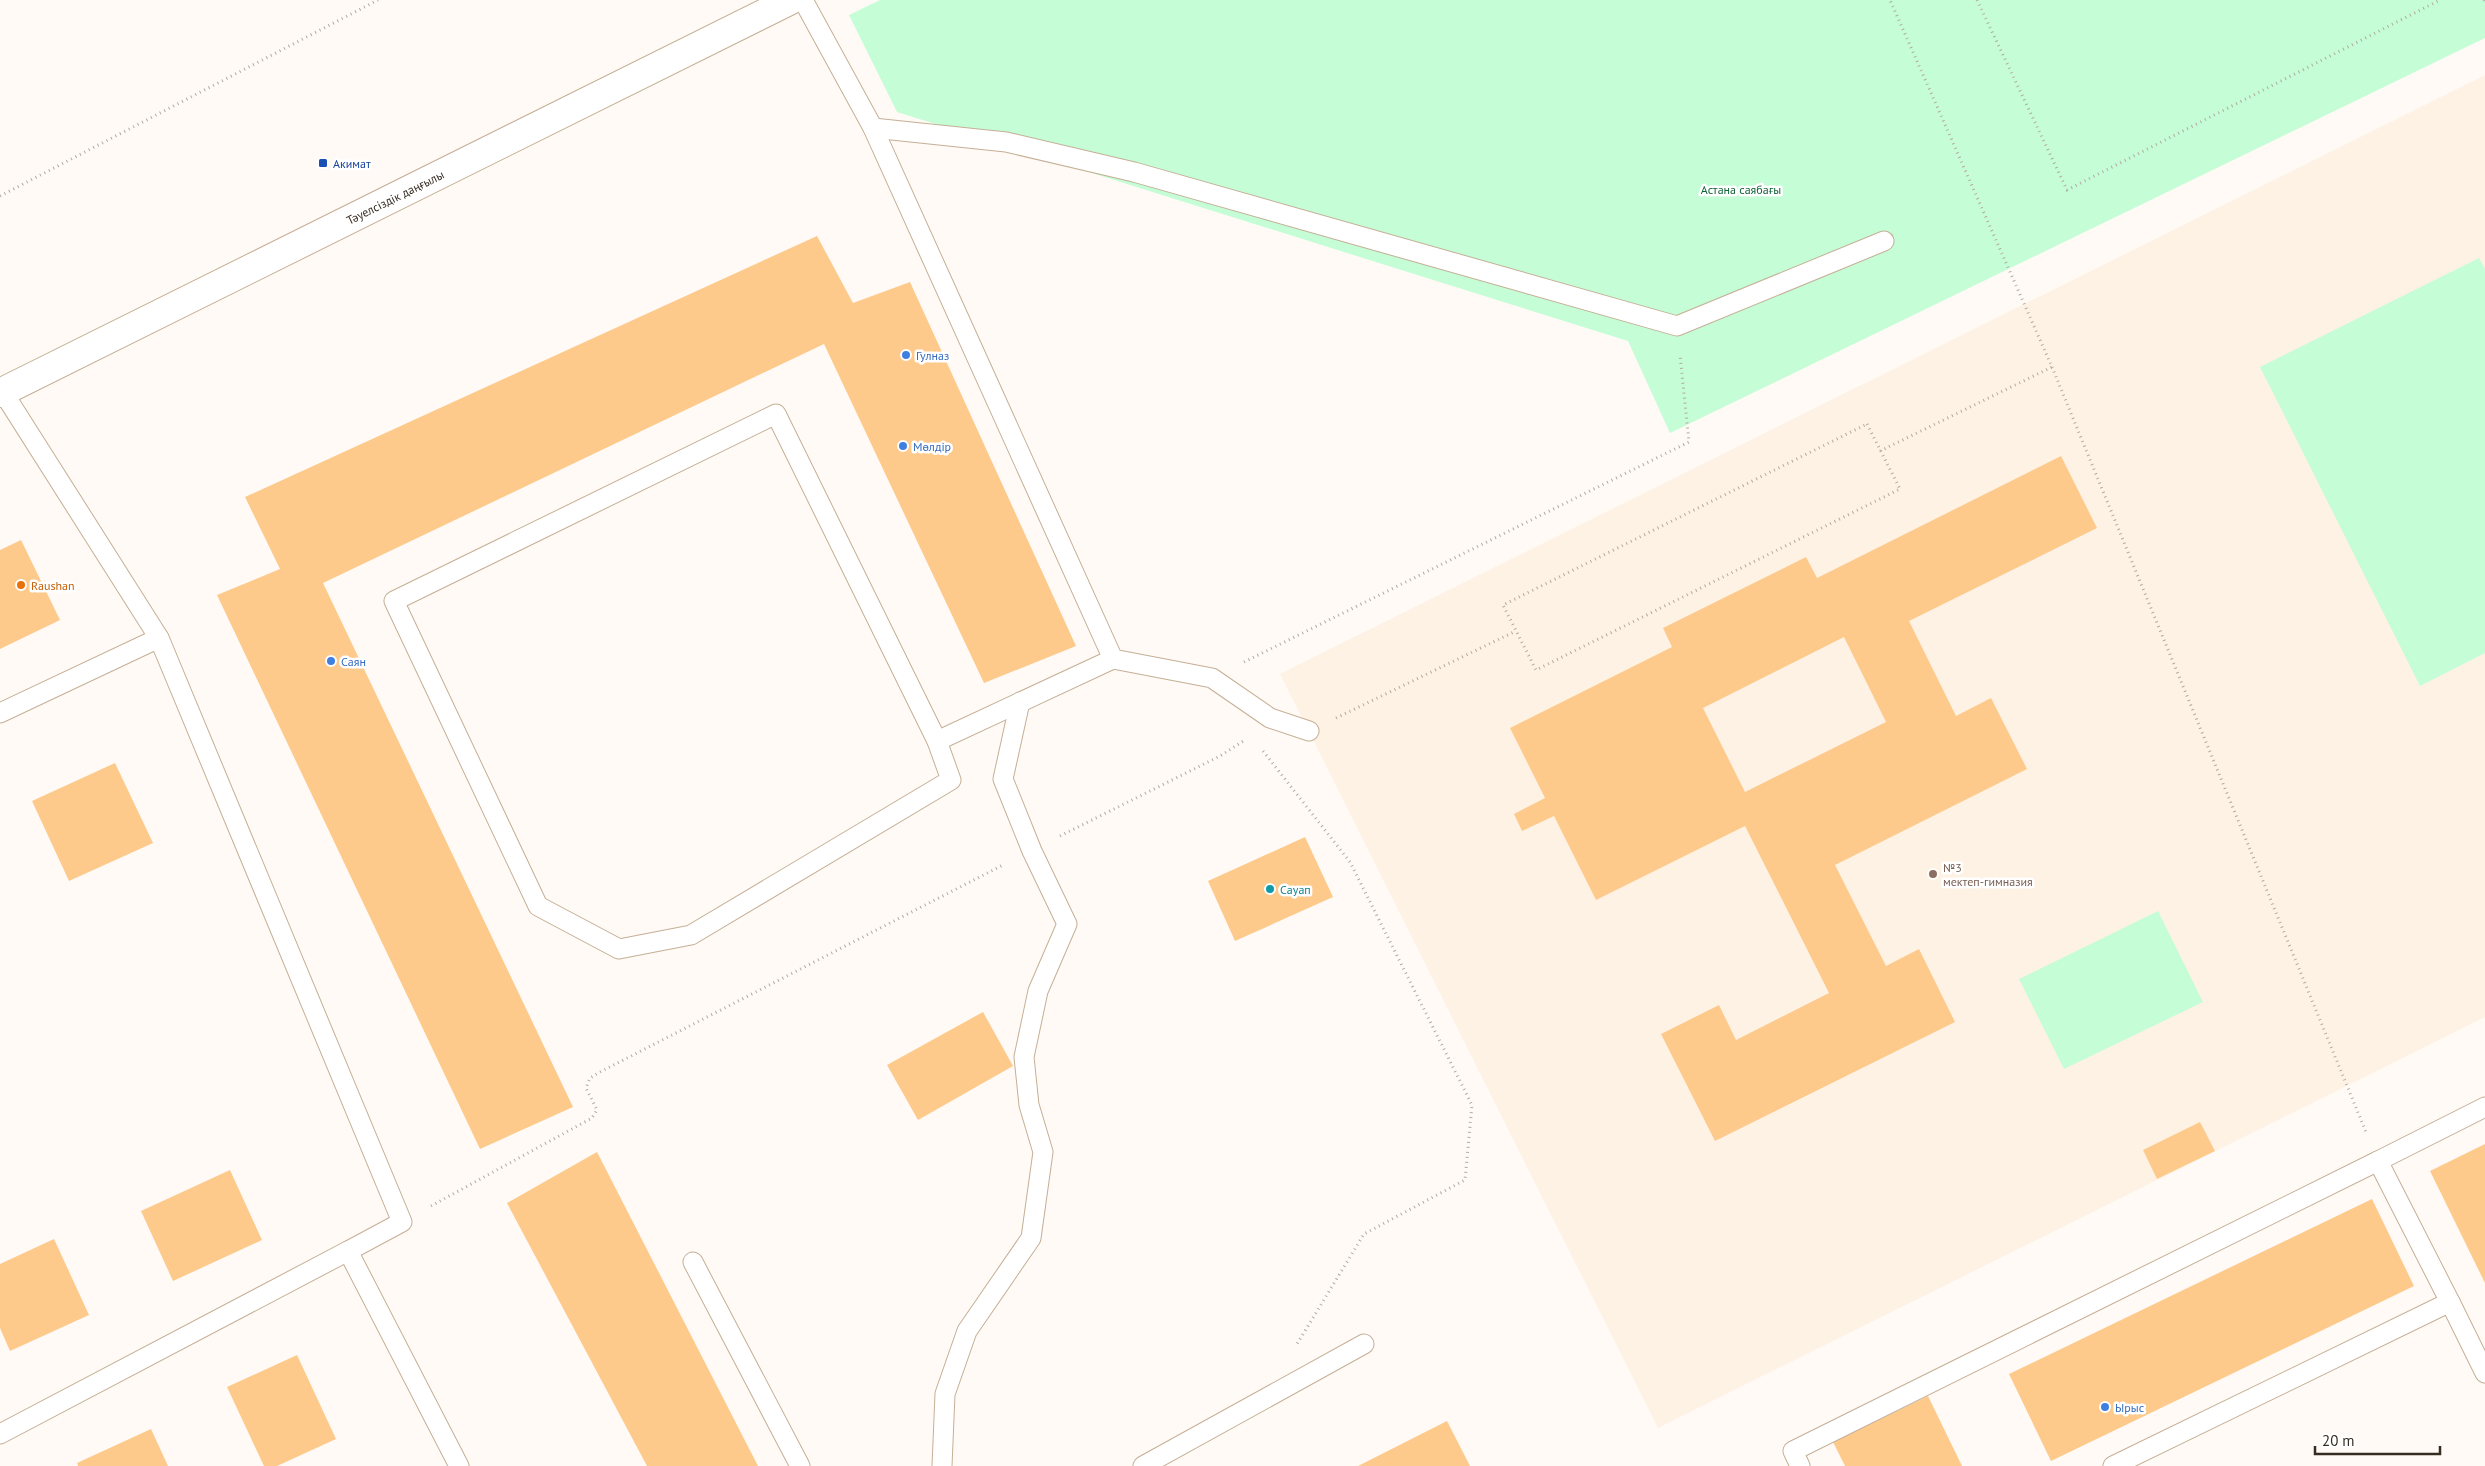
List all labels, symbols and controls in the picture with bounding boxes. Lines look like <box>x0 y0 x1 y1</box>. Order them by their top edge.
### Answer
place label: Акимат <box>333 156 371 171</box>
marker: Акимат <box>317 157 329 169</box>
street label: Тәуелсіздік даңғылы <box>344 166 446 227</box>
park label: Астана саябағы <box>1701 182 1781 197</box>
place label: Гулназ <box>916 348 949 363</box>
marker: Гулназ <box>900 349 912 361</box>
place label: Мөлдір <box>913 439 951 454</box>
marker: Мөлдір <box>897 440 909 452</box>
place label: Raushan <box>31 578 75 593</box>
marker: Raushan <box>15 579 27 591</box>
place label: Саян <box>341 654 366 669</box>
marker: Саян <box>325 655 337 667</box>
place label: №3 мектеп-гимназия <box>1943 860 2033 889</box>
marker: №3 мектеп-гимназия <box>1927 868 1939 880</box>
place label: Сауап <box>1280 882 1311 897</box>
marker: Сауап <box>1264 883 1276 895</box>
place label: Ырыс <box>2115 1400 2145 1415</box>
marker: Ырыс <box>2099 1401 2111 1413</box>
scale bar <box>2315 1424 2440 1456</box>
text: 20 m <box>2322 1431 2355 1450</box>

